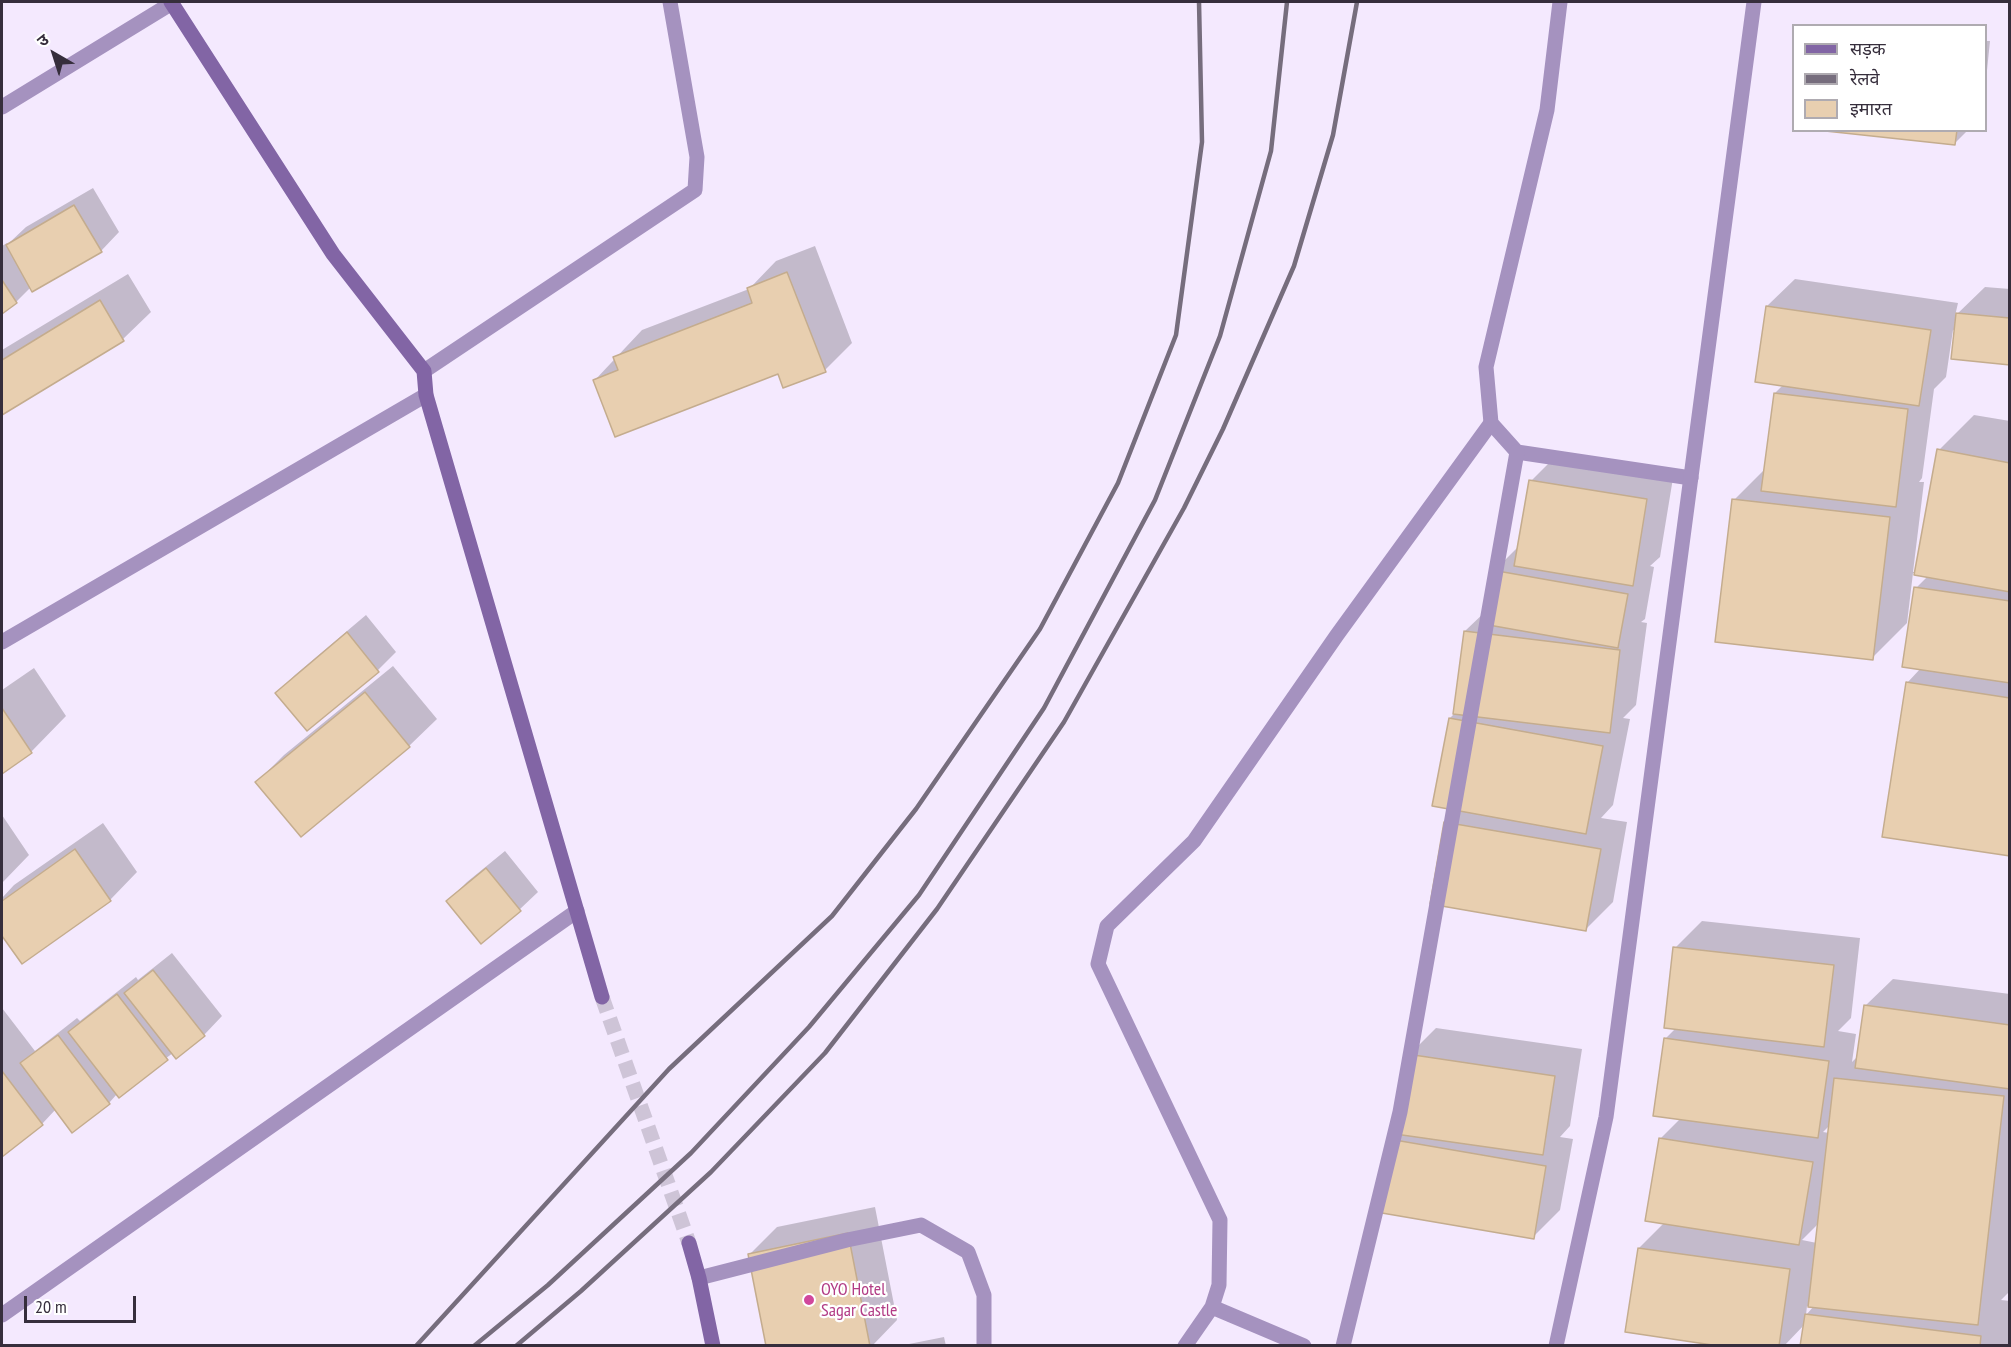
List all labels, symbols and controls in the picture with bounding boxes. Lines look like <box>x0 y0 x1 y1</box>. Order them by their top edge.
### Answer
north arrow <box>24 24 84 84</box>
legend <box>1792 24 1987 132</box>
text: उ <box>33 29 53 51</box>
text: सड़क <box>1850 37 1886 60</box>
text: रेलवे <box>1850 67 1880 90</box>
text: इमारत <box>1850 97 1892 120</box>
place label: OYO Hotel Sagar Castle <box>821 1279 897 1322</box>
scale bar <box>27 1284 140 1322</box>
marker: OYO Hotel Sagar Castle <box>802 1293 816 1307</box>
text: 20 m <box>35 1295 67 1318</box>

